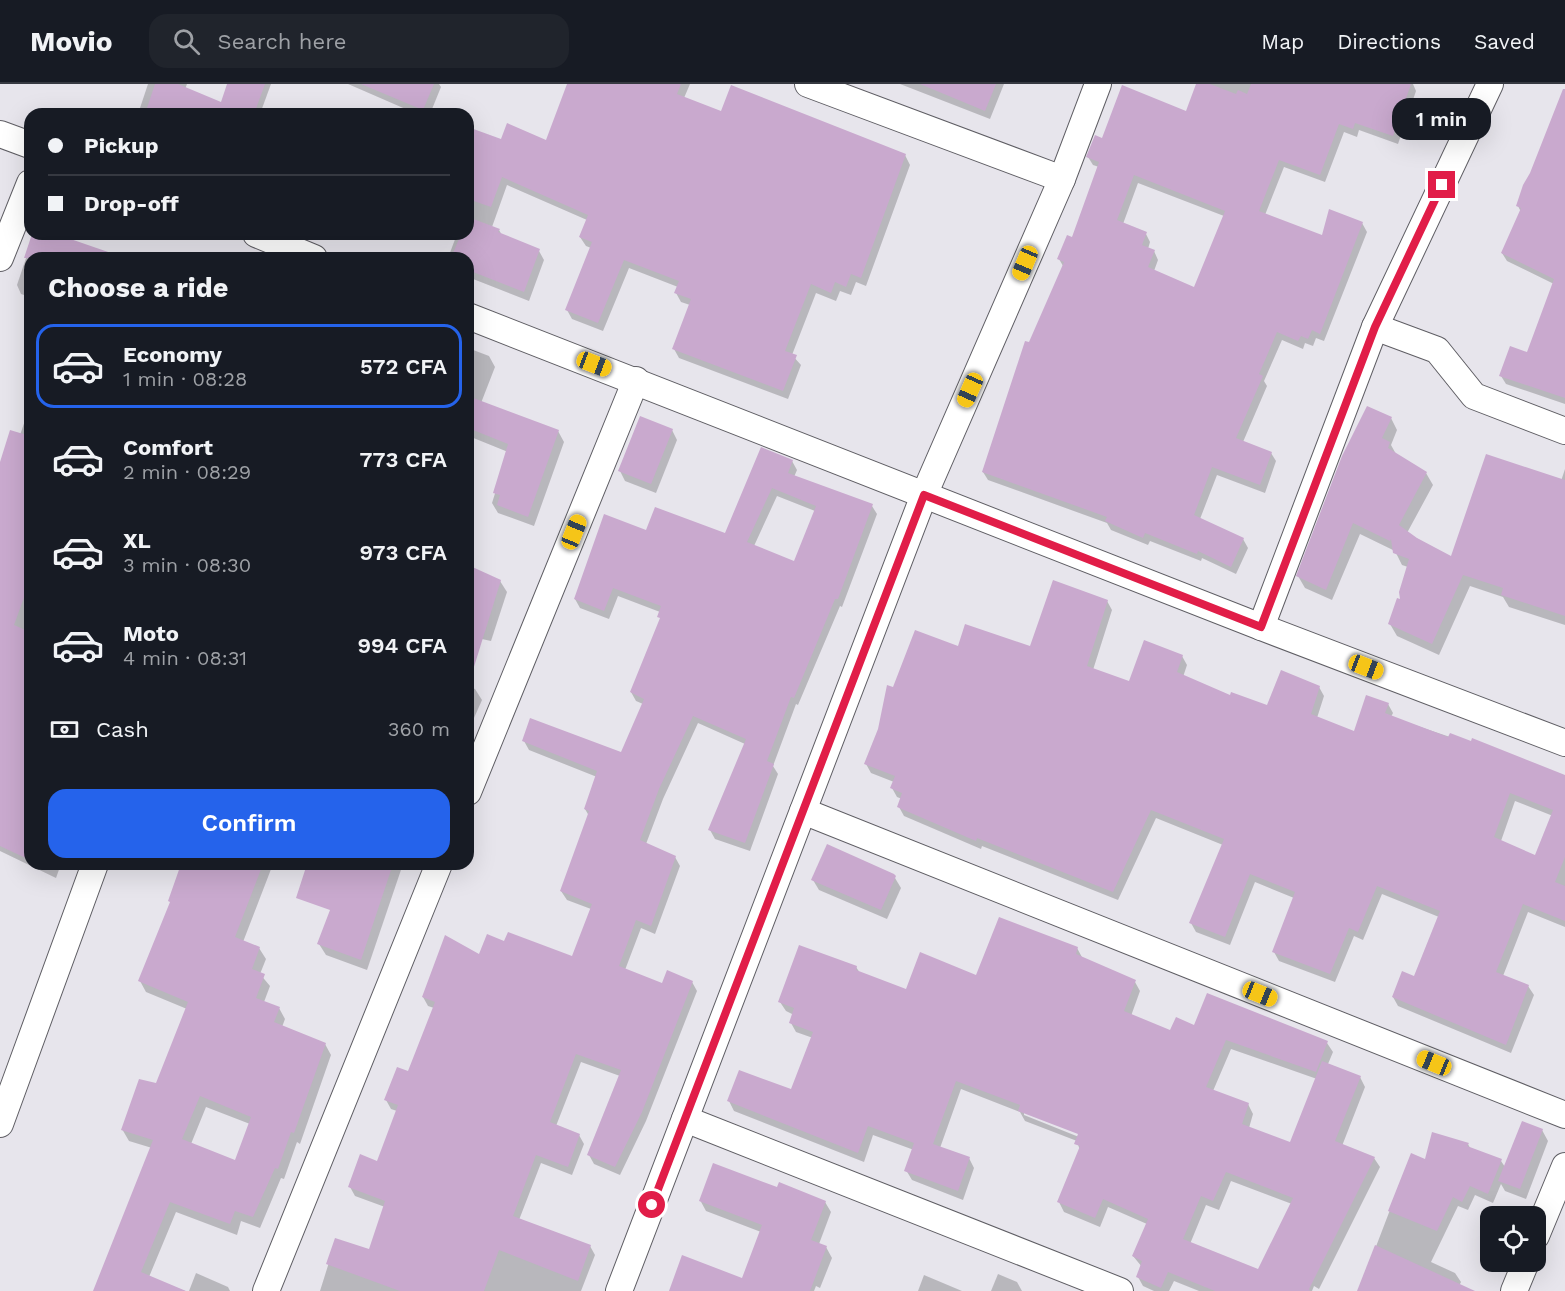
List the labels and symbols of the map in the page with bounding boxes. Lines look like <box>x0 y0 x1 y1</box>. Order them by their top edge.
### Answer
callout: 1 min <box>1392 98 1492 140</box>
route end <box>1428 171 1455 198</box>
car <box>1010 243 1040 283</box>
car <box>574 349 614 379</box>
car <box>954 370 986 410</box>
car <box>559 512 589 552</box>
car <box>1346 652 1386 682</box>
car <box>1240 979 1280 1009</box>
car <box>1414 1048 1454 1078</box>
route start <box>638 1191 665 1218</box>

